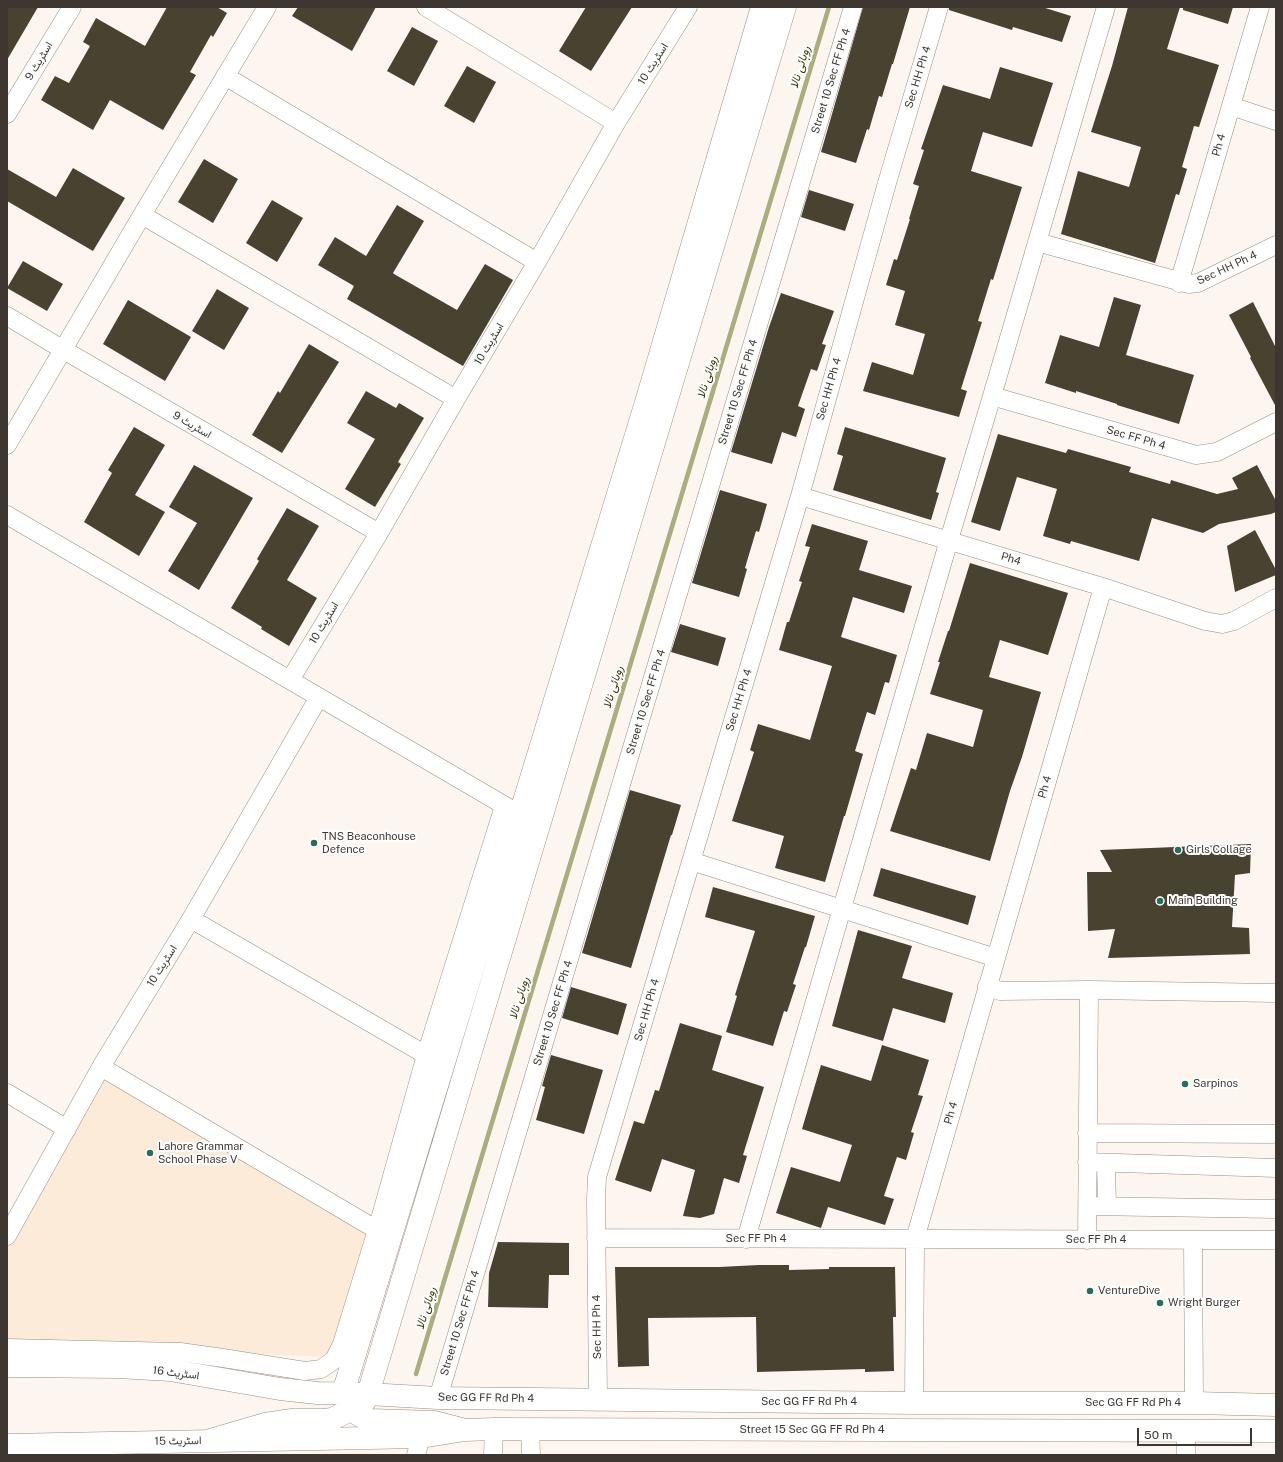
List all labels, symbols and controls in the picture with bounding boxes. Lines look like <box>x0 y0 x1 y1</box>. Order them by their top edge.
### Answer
street label: Street 10 Sec FF Ph 4 <box>809 27 853 135</box>
street label: اسٹریٹ 9 <box>22 39 56 83</box>
street label: اسٹریٹ 10 <box>635 41 671 87</box>
water label: روہائی نالا <box>787 44 813 90</box>
street label: Sec HH Ph 4 <box>902 44 934 110</box>
street label: Ph 4 <box>1209 132 1229 158</box>
street label: Sec HH Ph 4 <box>1195 248 1259 288</box>
street label: اسٹریٹ 10 <box>471 321 507 367</box>
street label: Street 10 Sec FF Ph 4 <box>716 338 760 446</box>
water label: روہائی نالا <box>694 354 720 400</box>
street label: Sec HH Ph 4 <box>814 356 844 422</box>
street label: اسٹریٹ 9 <box>170 409 214 441</box>
street label: Sec FF Ph 4 <box>1105 423 1167 453</box>
street label: Ph4 <box>999 550 1023 568</box>
street label: اسٹریٹ 10 <box>306 600 342 646</box>
street label: Street 10 Sec FF Ph 4 <box>624 648 668 756</box>
water label: روہائی نالا <box>600 664 626 710</box>
street label: Sec HH Ph 4 <box>723 667 755 733</box>
street label: Ph 4 <box>1035 774 1055 800</box>
place label: TNS Beaconhouse Defence <box>322 830 416 856</box>
marker: TNS Beaconhouse Defence <box>309 838 319 848</box>
place label: Girls Collage <box>1186 843 1252 857</box>
marker: Girls Collage <box>1173 845 1183 855</box>
place label: Main Building <box>1168 894 1238 908</box>
marker: Main Building <box>1155 896 1165 906</box>
street label: اسٹریٹ 10 <box>144 943 180 989</box>
street label: Street 10 Sec FF Ph 4 <box>531 959 575 1067</box>
water label: روہائی نالا <box>506 975 532 1021</box>
street label: Sec HH Ph 4 <box>632 977 662 1043</box>
place label: Sarpinos <box>1193 1077 1238 1091</box>
marker: Sarpinos <box>1180 1079 1190 1089</box>
street label: Ph 4 <box>941 1100 961 1126</box>
place label: Lahore Grammar School Phase V <box>158 1140 244 1166</box>
marker: Lahore Grammar School Phase V <box>145 1148 155 1158</box>
street label: Sec FF Ph 4 <box>726 1232 786 1246</box>
street label: Sec FF Ph 4 <box>1066 1233 1126 1247</box>
street label: Street 10 Sec FF Ph 4 <box>438 1269 482 1377</box>
place label: VentureDive <box>1098 1284 1160 1298</box>
water label: روہائی نالا <box>413 1285 439 1331</box>
marker: VentureDive <box>1085 1286 1095 1296</box>
street label: Sec HH Ph 4 <box>590 1295 604 1359</box>
place label: Wright Burger <box>1168 1296 1240 1310</box>
marker: Wright Burger <box>1155 1298 1165 1308</box>
street label: اسٹریٹ 16 <box>152 1364 200 1382</box>
street label: Sec GG FF Rd Ph 4 <box>438 1391 534 1405</box>
street label: Sec GG FF Rd Ph 4 <box>761 1395 857 1409</box>
street label: Sec GG FF Rd Ph 4 <box>1085 1396 1181 1410</box>
scale bar <box>1139 1420 1254 1446</box>
street label: Street 15 Sec GG FF Rd Ph 4 <box>739 1423 885 1437</box>
text: 50 m <box>1144 1428 1172 1442</box>
street label: اسٹریٹ 15 <box>154 1434 202 1448</box>

